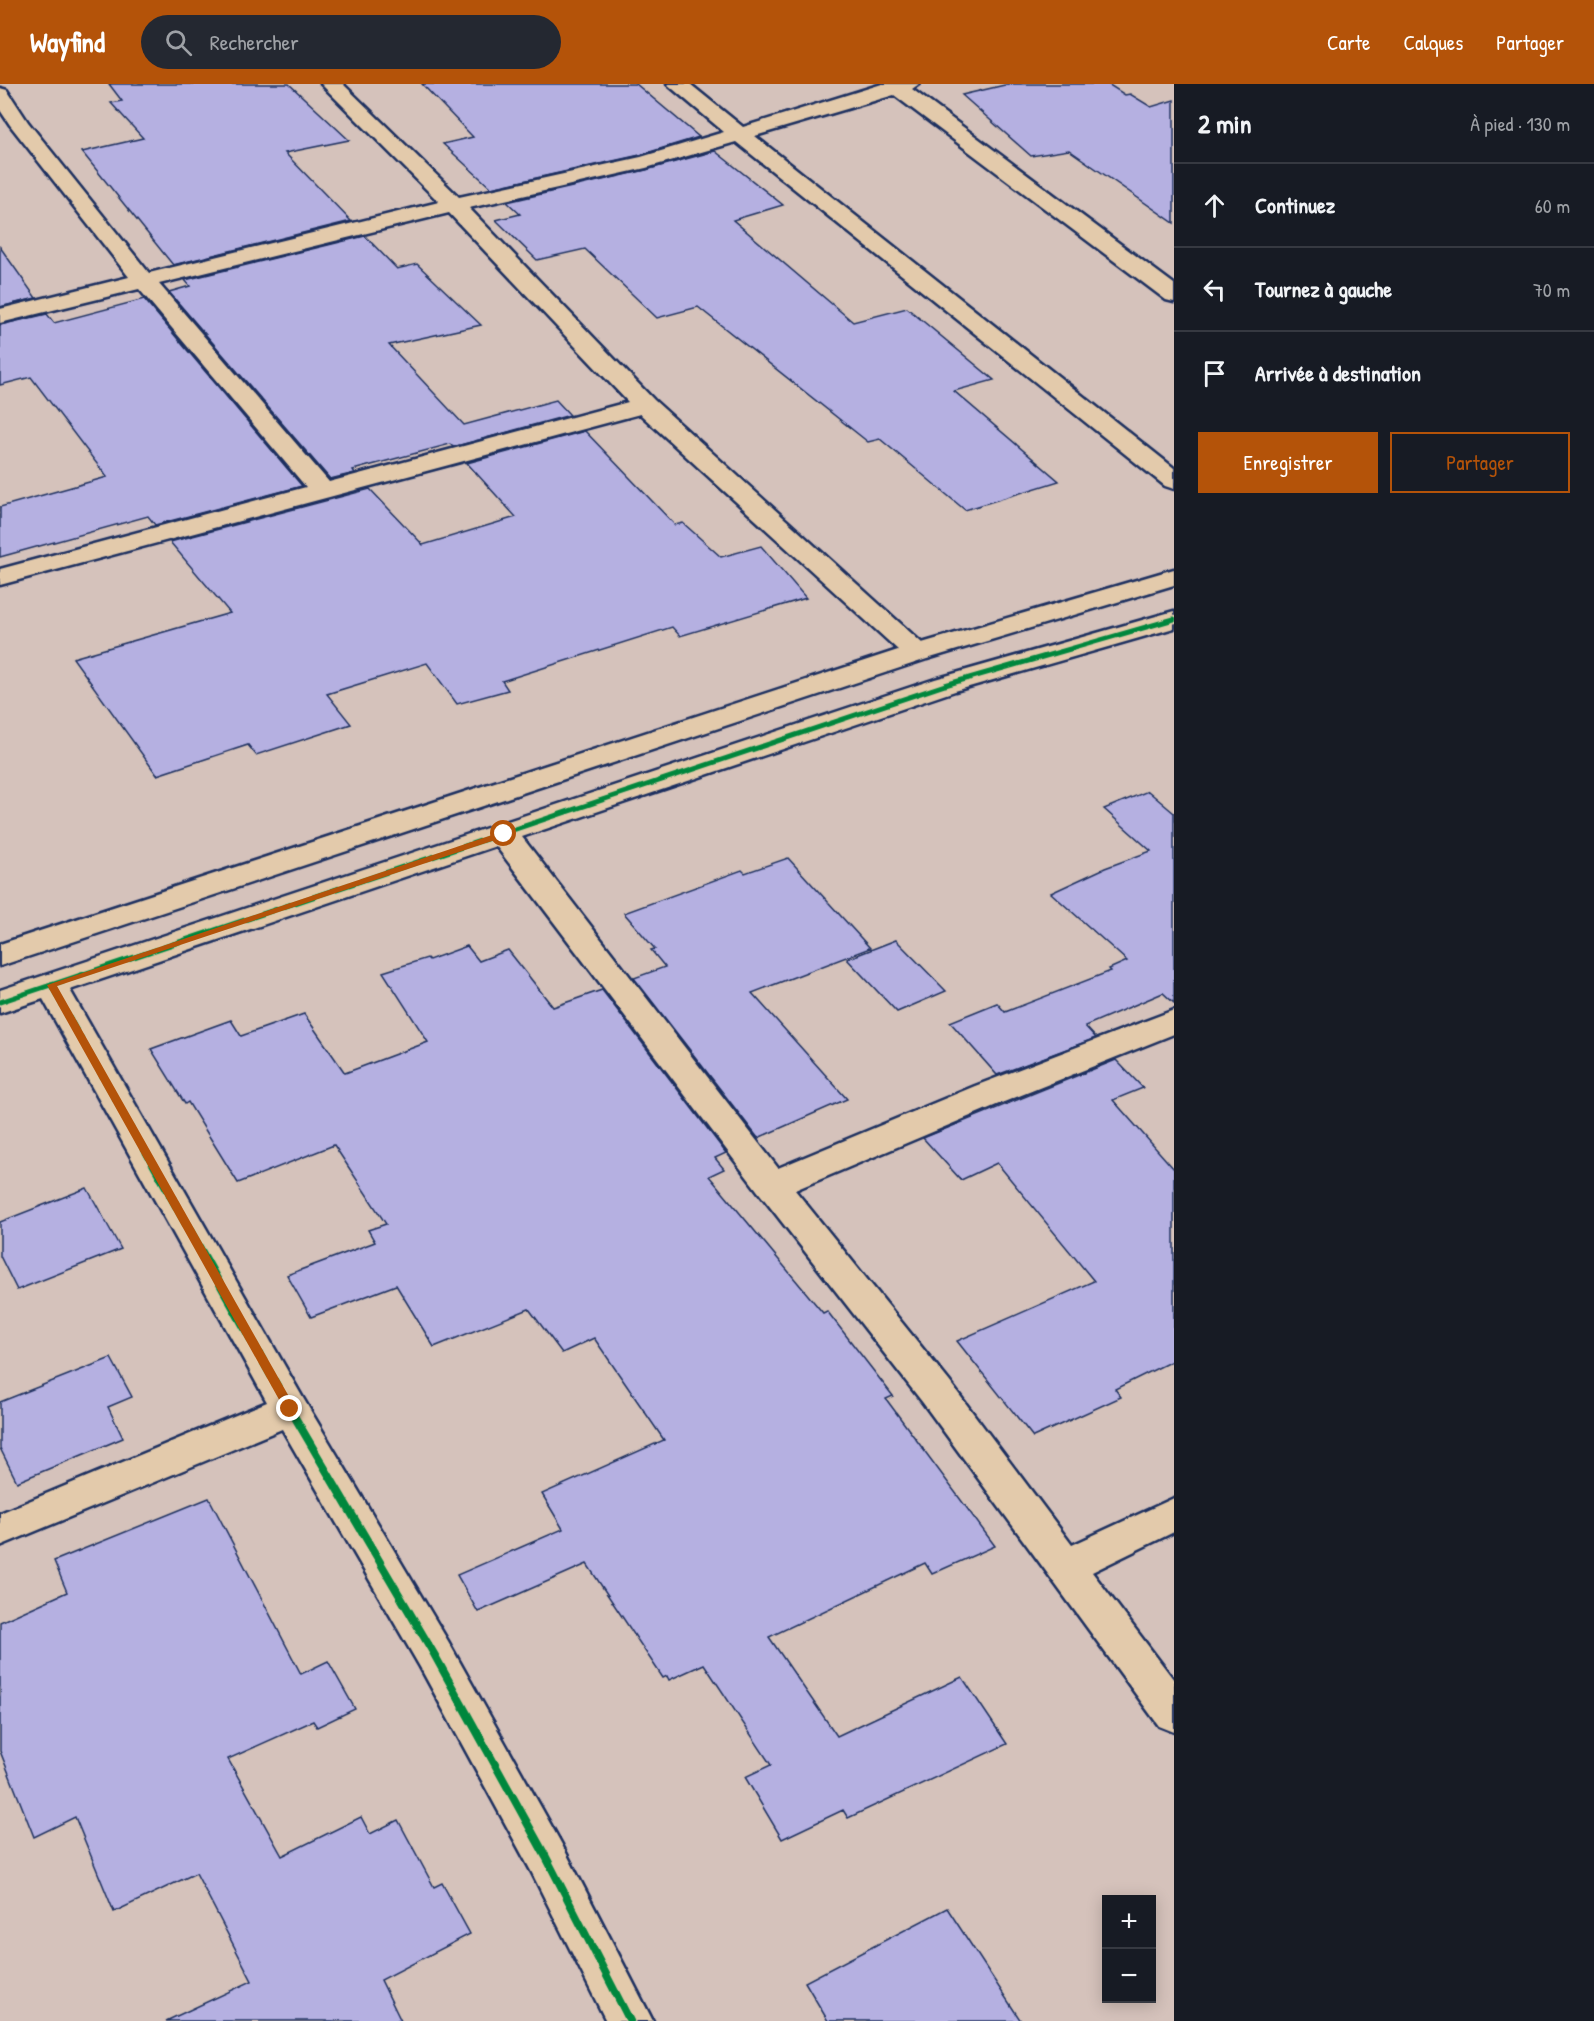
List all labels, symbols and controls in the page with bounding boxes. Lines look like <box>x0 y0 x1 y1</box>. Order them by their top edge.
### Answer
search box <box>141 15 561 69</box>
text: Wayfind <box>30 23 105 61</box>
icon: search <box>162 26 195 59</box>
text: Rechercher <box>210 27 299 57</box>
text: Carte <box>1327 28 1370 57</box>
text: Calques <box>1403 28 1463 57</box>
text: Partager <box>1496 28 1564 57</box>
text: 2 min <box>1198 106 1251 141</box>
text: À pied · 130 m <box>1470 110 1570 137</box>
icon: ahead <box>1198 189 1231 222</box>
text: Continuez <box>1255 190 1335 220</box>
text: 60 m <box>1535 192 1570 219</box>
icon: left <box>1198 273 1231 306</box>
text: Tournez à gauche <box>1255 274 1392 304</box>
text: 70 m <box>1533 276 1570 303</box>
icon: arrive <box>1198 357 1231 390</box>
text: Arrivée à destination <box>1255 358 1421 388</box>
button: Enregistrer <box>1198 432 1378 493</box>
button: Partager <box>1390 432 1570 493</box>
route start <box>490 820 516 846</box>
route end <box>276 1395 302 1421</box>
map controls <box>1102 1895 1156 2003</box>
button: + <box>1102 1895 1156 1949</box>
button: − <box>1102 1949 1156 2003</box>

